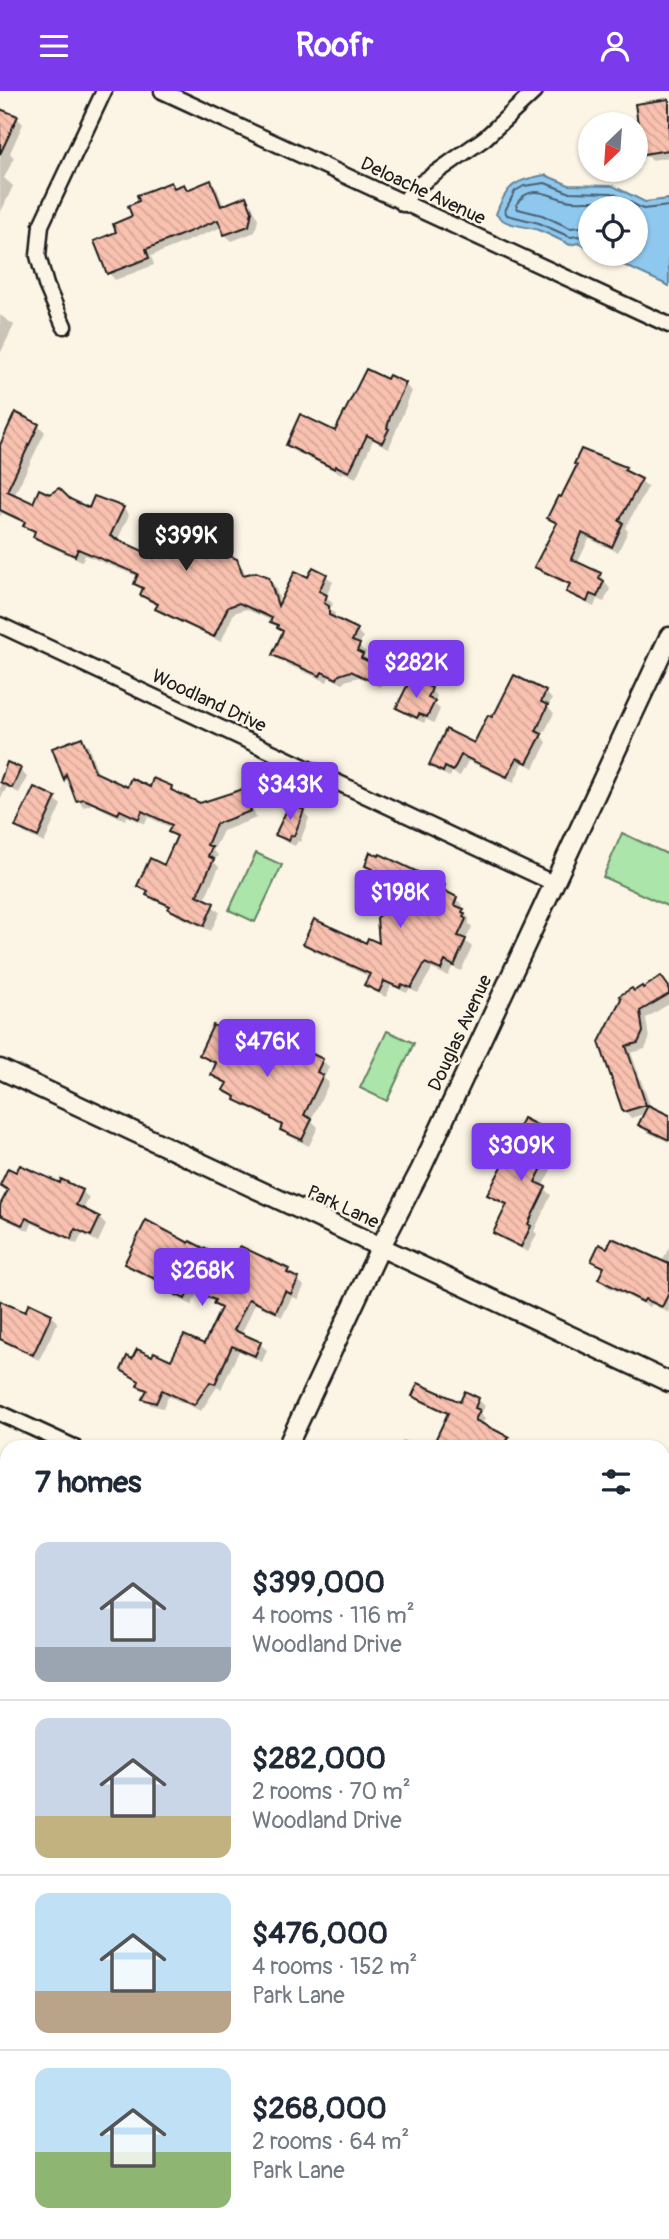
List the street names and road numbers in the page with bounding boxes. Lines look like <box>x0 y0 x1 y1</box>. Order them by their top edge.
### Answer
street label: Deloache Avenue <box>357 152 490 231</box>
street label: Woodland Drive <box>148 664 271 738</box>
street label: Douglas Avenue <box>423 970 498 1095</box>
street label: Park Lane <box>303 1180 383 1234</box>

